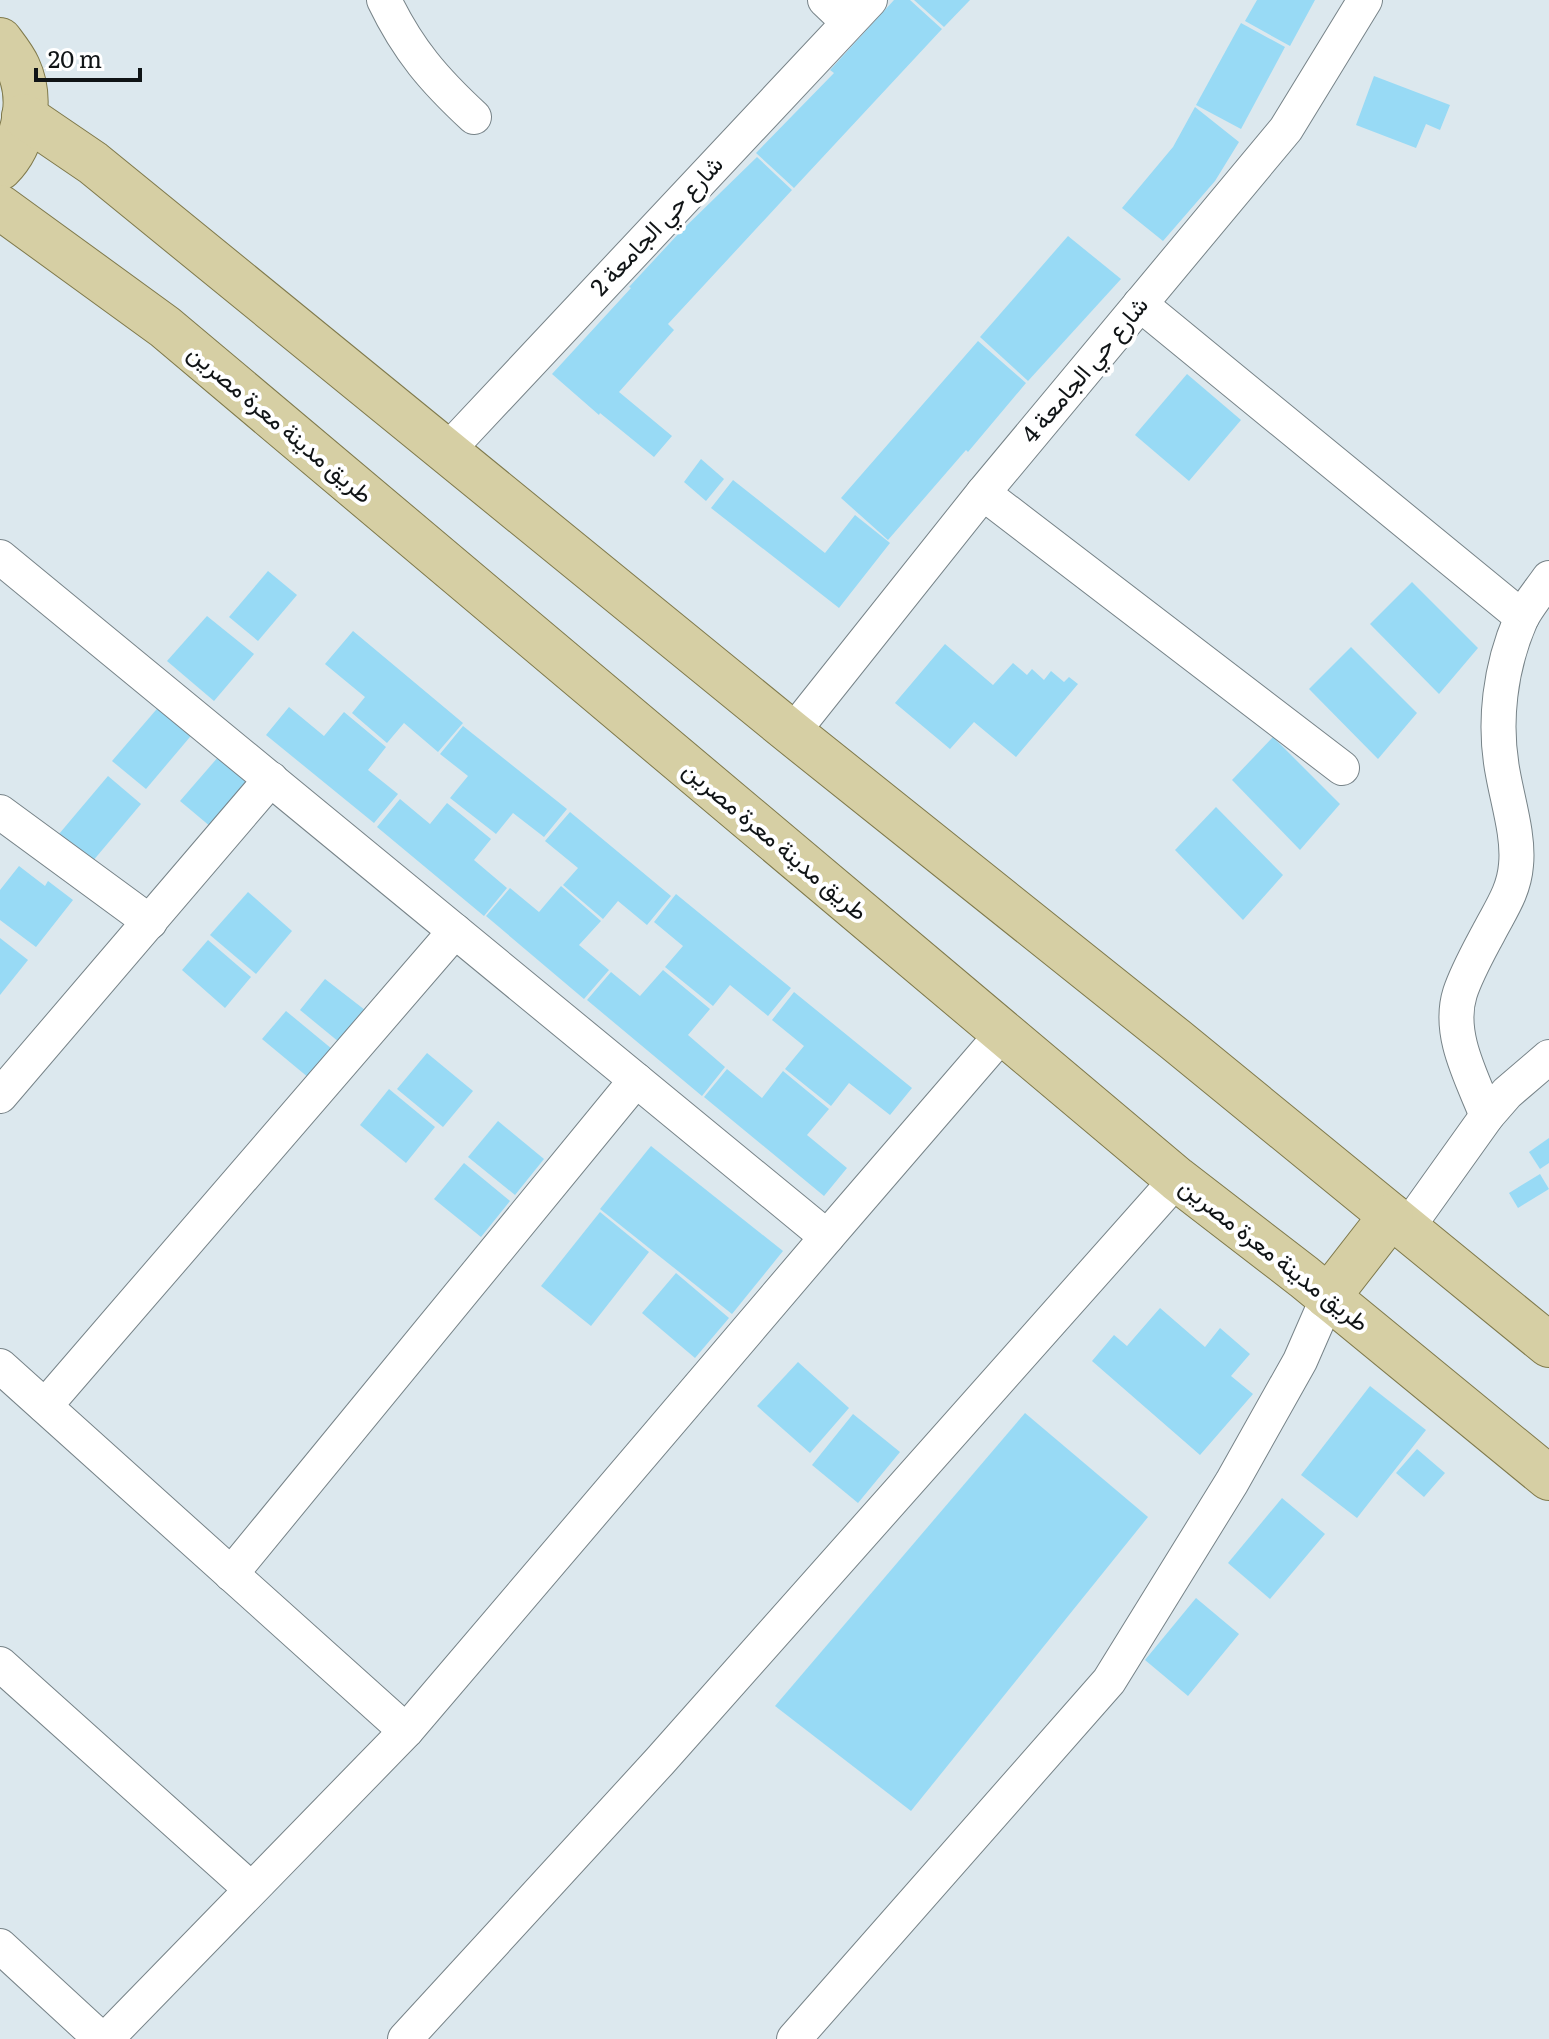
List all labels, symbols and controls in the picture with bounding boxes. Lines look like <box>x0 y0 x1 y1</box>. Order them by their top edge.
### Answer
scale bar <box>36 32 140 82</box>
text: 20 m <box>48 40 102 75</box>
street label: شارع حي الجامعة 2 <box>581 146 732 305</box>
street label: شارع حي الجامعة 4 <box>1011 288 1158 452</box>
street label: طريق مدينة معرة مصرين <box>181 334 382 510</box>
street label: طريق مدينة معرة مصرين <box>676 751 877 927</box>
street label: طريق مدينة معرة مصرين <box>1173 1168 1378 1338</box>

